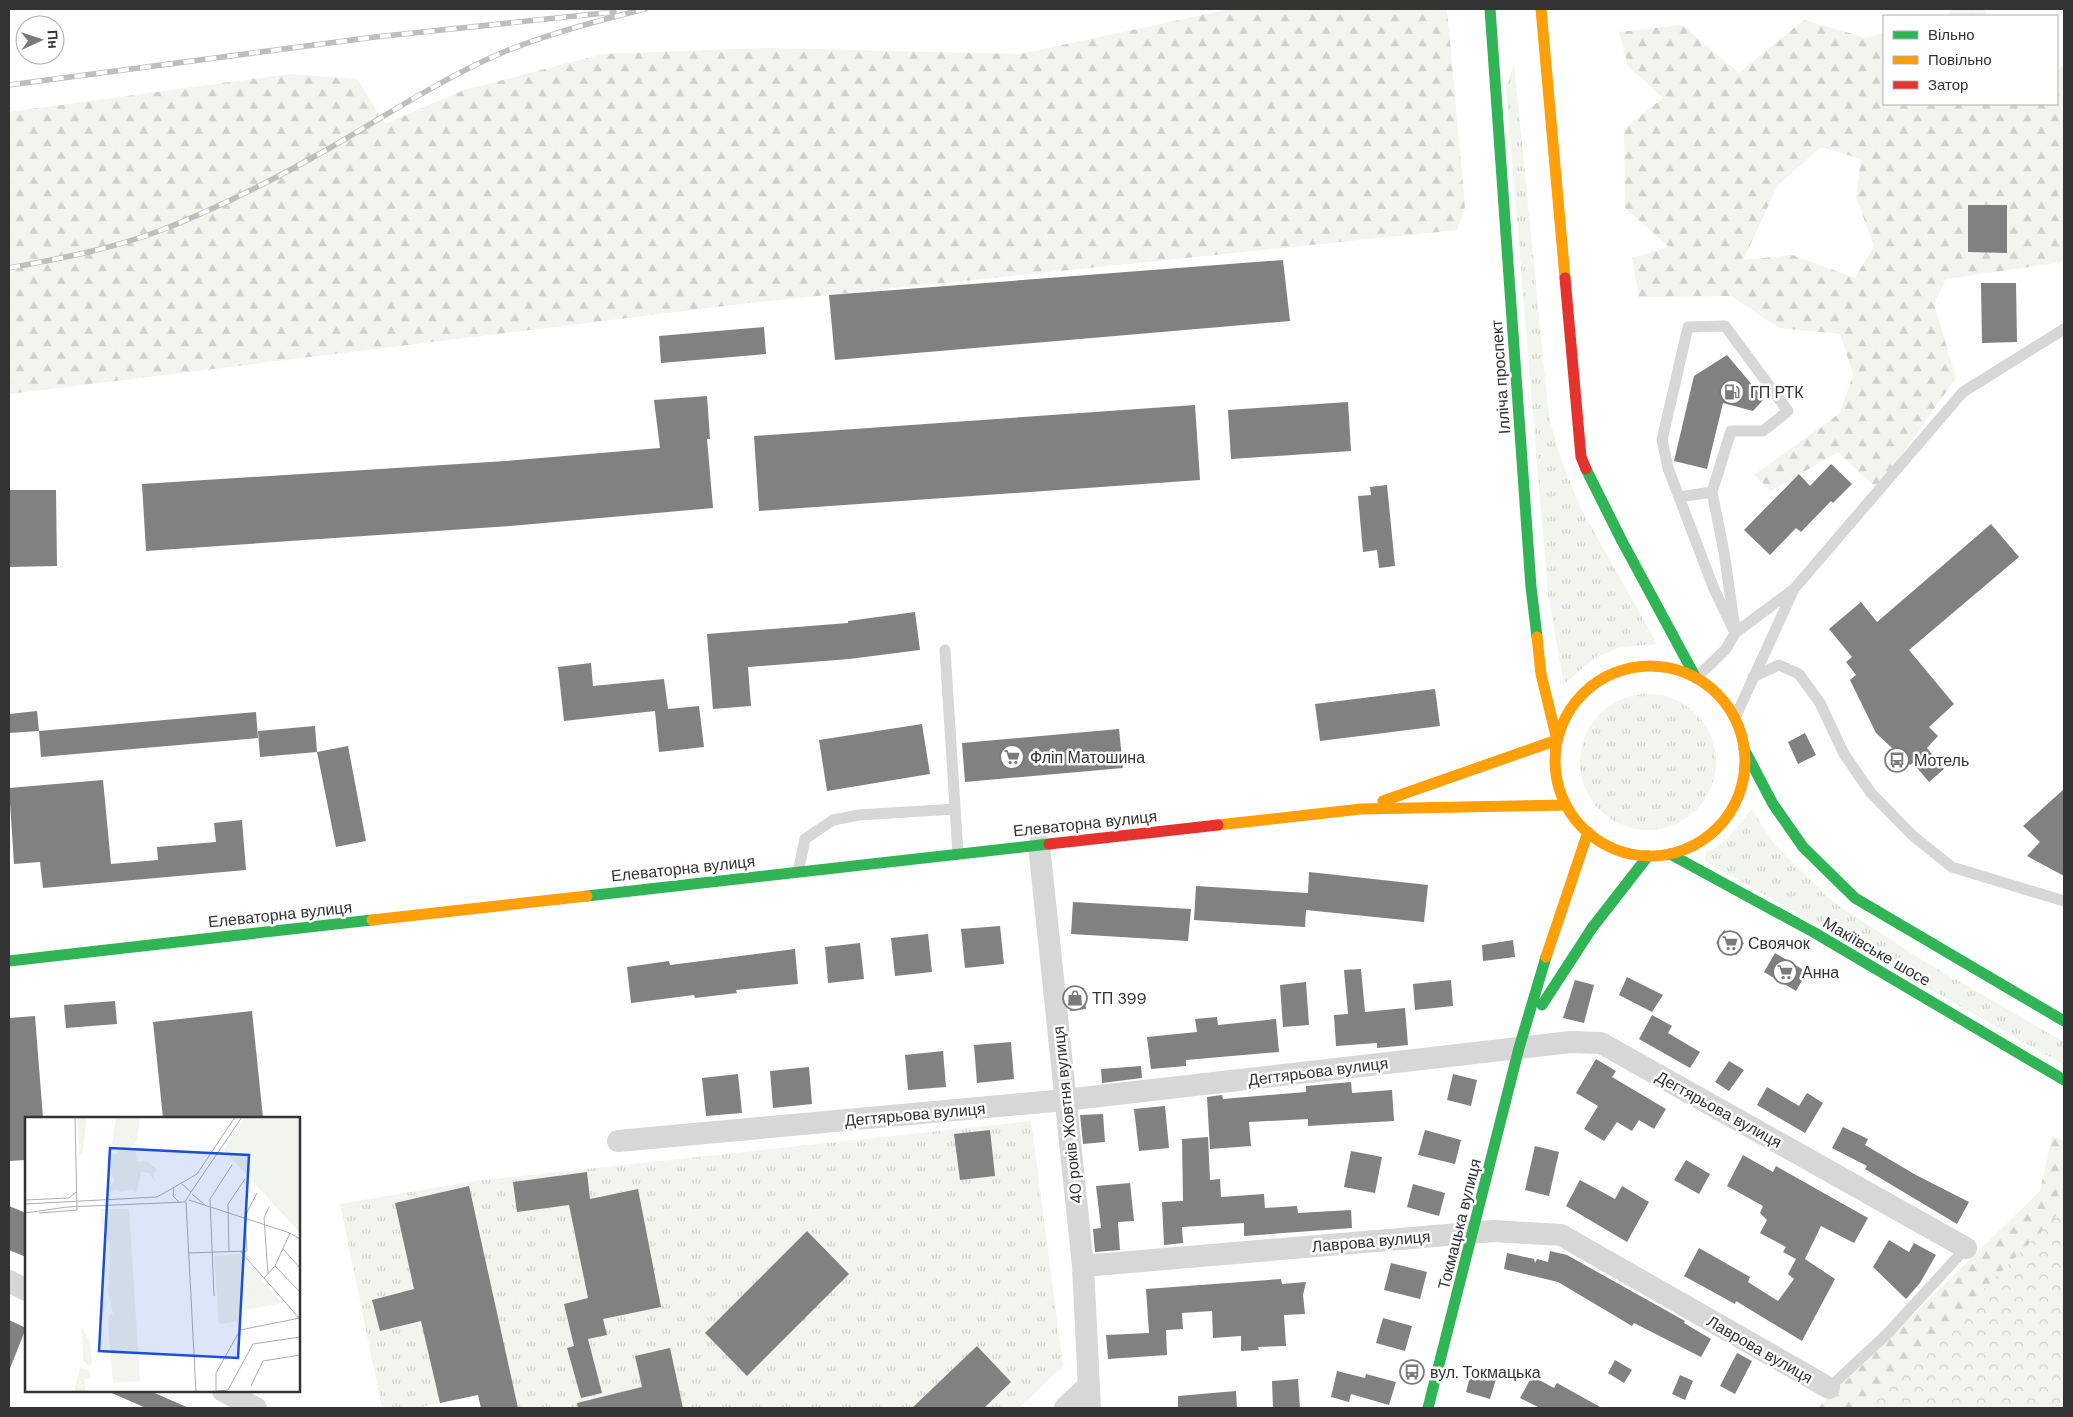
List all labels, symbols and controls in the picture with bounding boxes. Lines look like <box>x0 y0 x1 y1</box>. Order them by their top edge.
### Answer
north arrow <box>15 15 65 65</box>
legend <box>1883 15 2058 105</box>
text: Вільно <box>1928 25 1975 45</box>
text: Пн <box>44 30 62 49</box>
text: Повільно <box>1928 50 1992 70</box>
text: Затор <box>1928 75 1968 95</box>
street label: Ілліча проспект <box>1486 318 1515 435</box>
fuel station icon: ГП РТК <box>1719 379 1745 405</box>
place label: ГП РТК <box>1750 382 1804 403</box>
supermarket icon: Фліп Матошина <box>999 744 1025 770</box>
place label: Фліп Матошина <box>1030 747 1145 768</box>
bus stop icon: Мотель <box>1884 747 1910 773</box>
place label: Мотель <box>1914 750 1969 771</box>
street label: Елеваторна вулиця <box>1012 805 1158 841</box>
street label: Елеваторна вулиця <box>610 850 756 886</box>
street label: Елеваторна вулиця <box>207 896 353 932</box>
street label: Макіївське шосе <box>1819 912 1934 991</box>
supermarket icon: Своячок <box>1717 930 1743 956</box>
place label: Своячок <box>1748 933 1811 954</box>
supermarket icon: Анна <box>1772 959 1798 985</box>
place label: Анна <box>1802 962 1839 983</box>
shop icon: ТП 399 <box>1062 985 1088 1011</box>
place label: ТП 399 <box>1092 988 1147 1009</box>
street label: 40 років Жовтня вулиця <box>1048 1025 1087 1205</box>
street label: Дегтярьова вулиця <box>1247 1052 1389 1091</box>
street label: Дегтярьова вулиця <box>1652 1066 1786 1153</box>
street label: Дегтярьова вулиця <box>844 1098 986 1131</box>
inset map <box>25 1117 300 1392</box>
street label: Токмацька вулиця <box>1433 1156 1486 1292</box>
street label: Лаврова вулиця <box>1311 1226 1431 1257</box>
street label: Лаврова вулиця <box>1703 1311 1817 1388</box>
bus stop icon: вул. Токмацька <box>1399 1359 1425 1385</box>
place label: вул. Токмацька <box>1430 1362 1541 1383</box>

